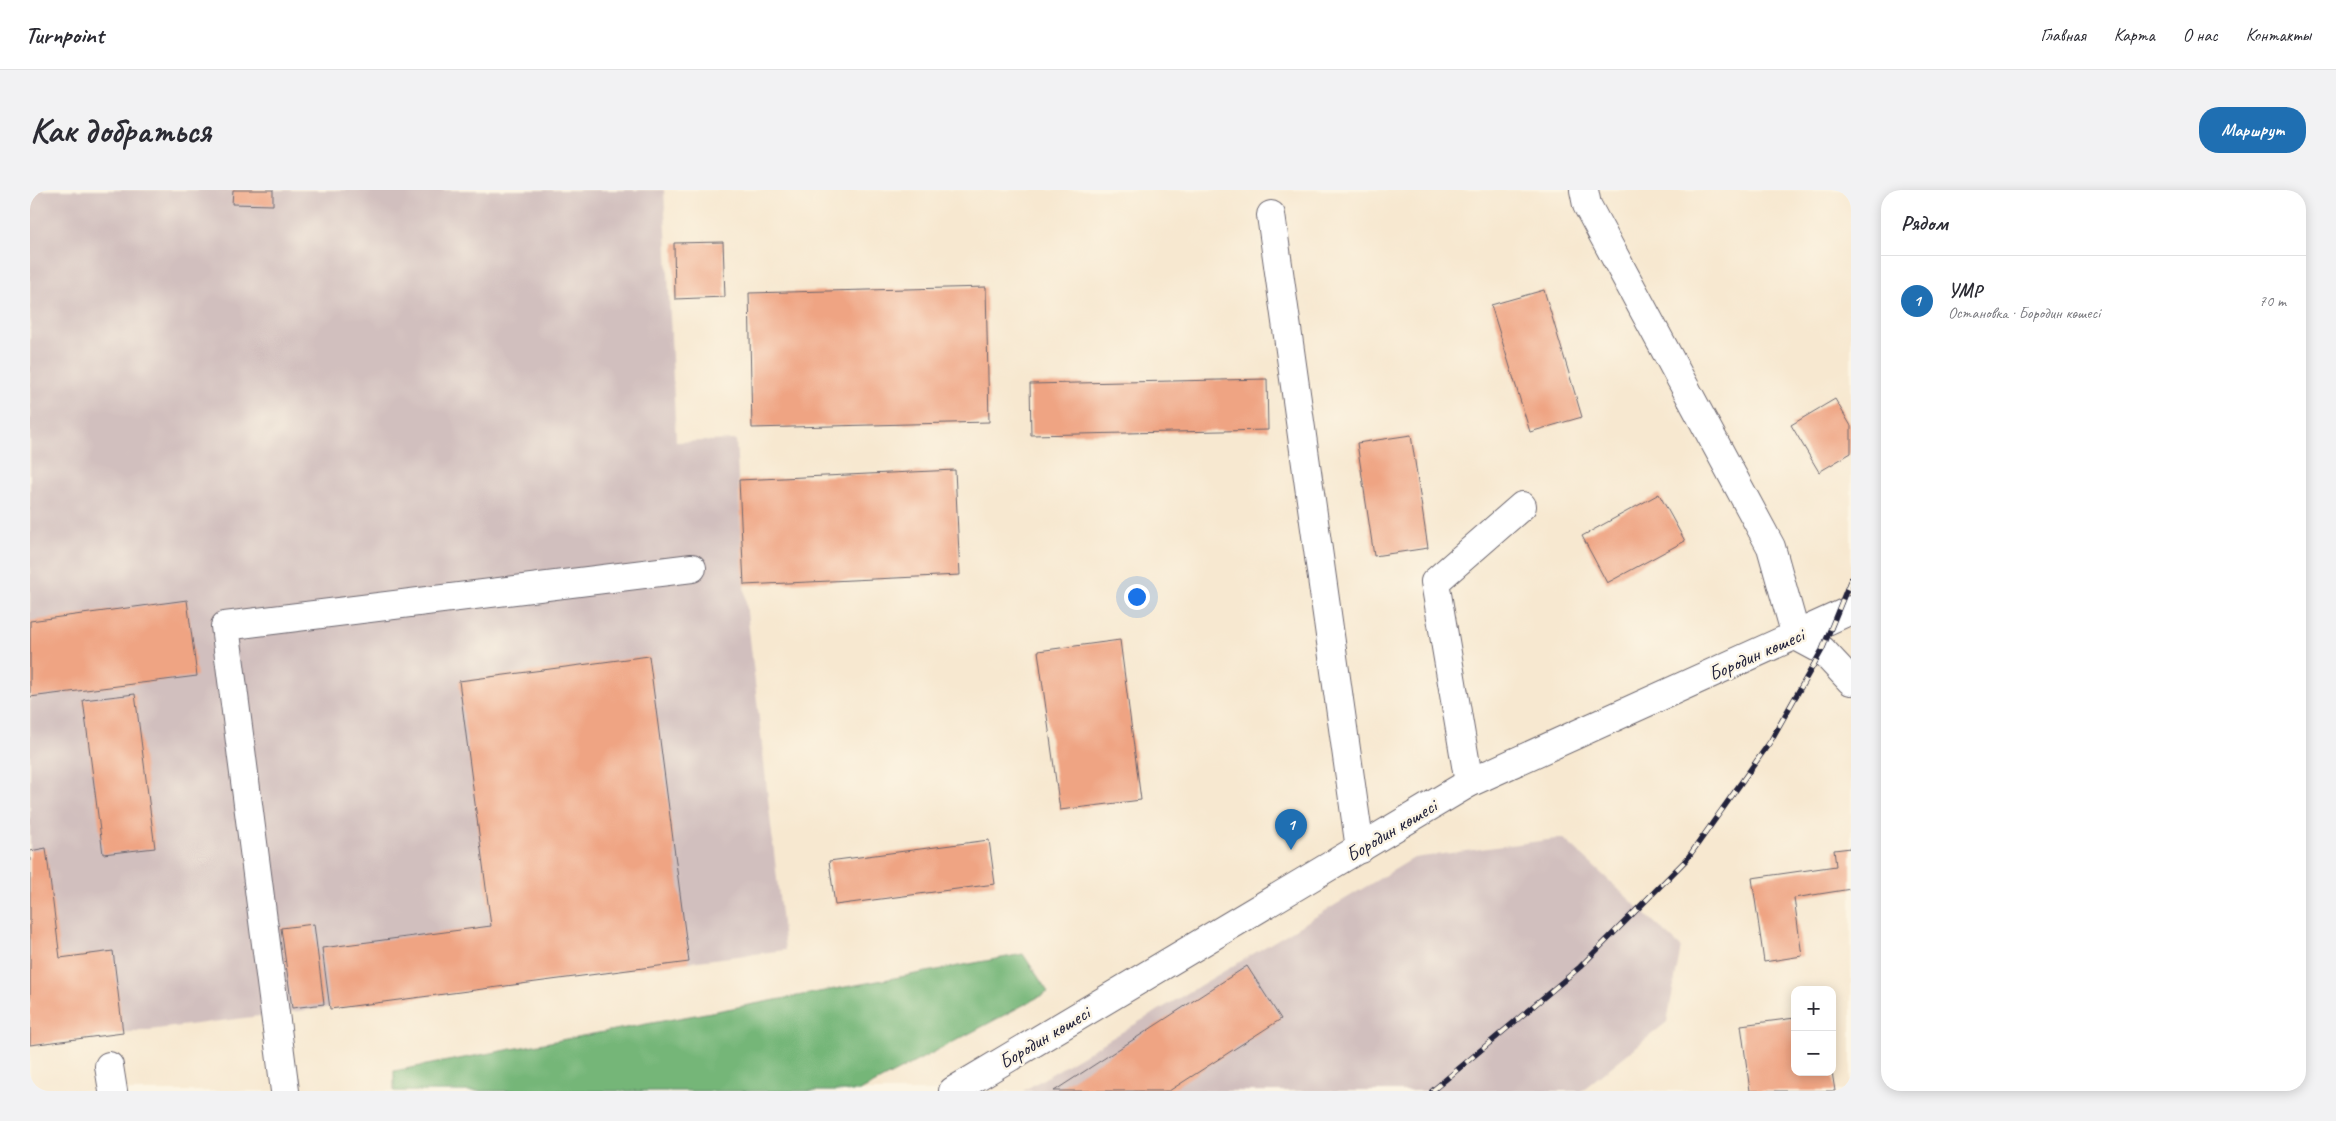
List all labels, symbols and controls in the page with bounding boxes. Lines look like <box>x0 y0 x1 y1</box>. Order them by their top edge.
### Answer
text: Turnpoint <box>25 20 104 50</box>
text: Главная <box>2041 24 2086 46</box>
text: Карта <box>2114 24 2155 46</box>
text: О нас <box>2183 24 2218 46</box>
text: Контакты <box>2246 24 2311 46</box>
button: Маршрут <box>2199 107 2306 153</box>
text: Как добраться <box>30 108 211 153</box>
text: Рядом <box>1901 210 1948 236</box>
text: УМР <box>1948 279 1982 303</box>
text: 1 <box>1913 291 1921 311</box>
text: 70 m <box>2259 291 2286 311</box>
text: Остановка · Бородин көшесі <box>1948 303 2100 323</box>
your location <box>1124 584 1150 610</box>
street label: Бородин көшесі <box>1705 621 1810 687</box>
street label: Бородин көшесі <box>1341 792 1443 867</box>
pin: 1 <box>1275 809 1307 850</box>
map controls <box>1791 986 1836 1076</box>
button: + <box>1791 986 1836 1031</box>
street label: Бородин көшесі <box>994 999 1096 1074</box>
button: − <box>1791 1031 1836 1076</box>

